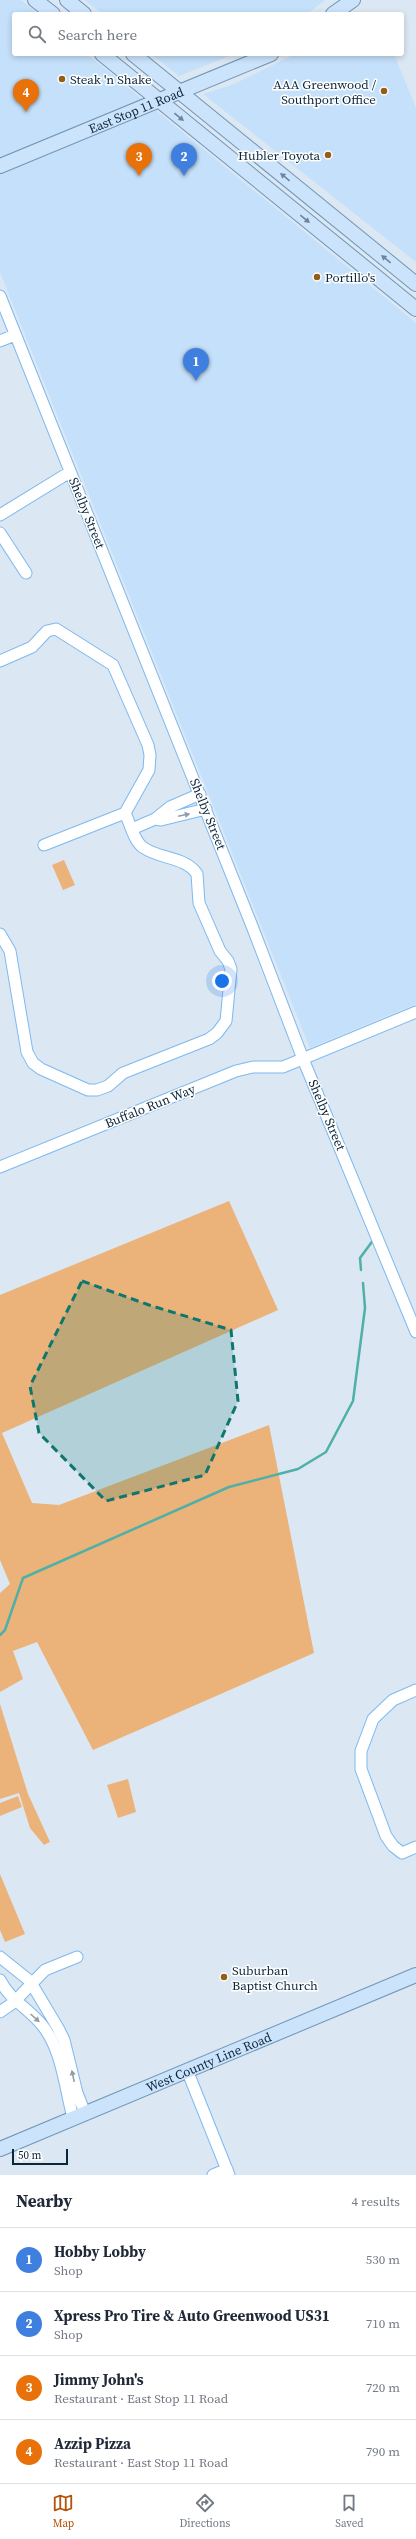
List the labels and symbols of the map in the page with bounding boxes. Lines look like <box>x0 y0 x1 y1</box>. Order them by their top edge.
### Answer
place label: Steak 'n Shake <box>70 71 152 88</box>
marker: Steak 'n Shake <box>57 74 67 84</box>
place label: AAA Greenwood / Southport Office <box>273 76 377 108</box>
pin: 4 <box>13 79 39 112</box>
street label: East Stop 11 Road <box>86 82 186 137</box>
marker: AAA Greenwood / Southport Office <box>379 86 389 96</box>
one-way arrow <box>174 113 185 122</box>
pin: 3 <box>126 143 152 176</box>
pin: 2 <box>171 143 197 176</box>
place label: Hubler Toyota <box>238 147 320 164</box>
marker: Hubler Toyota <box>323 150 333 160</box>
one-way arrow <box>280 173 290 182</box>
one-way arrow <box>300 215 311 224</box>
one-way arrow <box>380 255 391 264</box>
place label: Portillo's <box>325 269 376 286</box>
marker: Portillo's <box>312 272 322 282</box>
pin: 1 <box>183 348 209 381</box>
street label: Shelby Street <box>65 475 109 552</box>
street label: Shelby Street <box>186 776 230 853</box>
one-way arrow <box>178 811 190 817</box>
your location <box>212 971 232 991</box>
street label: Shelby Street <box>304 1077 350 1154</box>
street label: Buffalo Run Way <box>102 1080 198 1132</box>
place label: Suburban Baptist Church <box>232 1962 318 1994</box>
marker: Suburban Baptist Church <box>219 1972 229 1982</box>
one-way arrow <box>30 2014 40 2023</box>
street label: West County Line Road <box>143 2028 274 2096</box>
one-way arrow <box>70 2070 76 2082</box>
scale bar <box>12 2147 68 2166</box>

